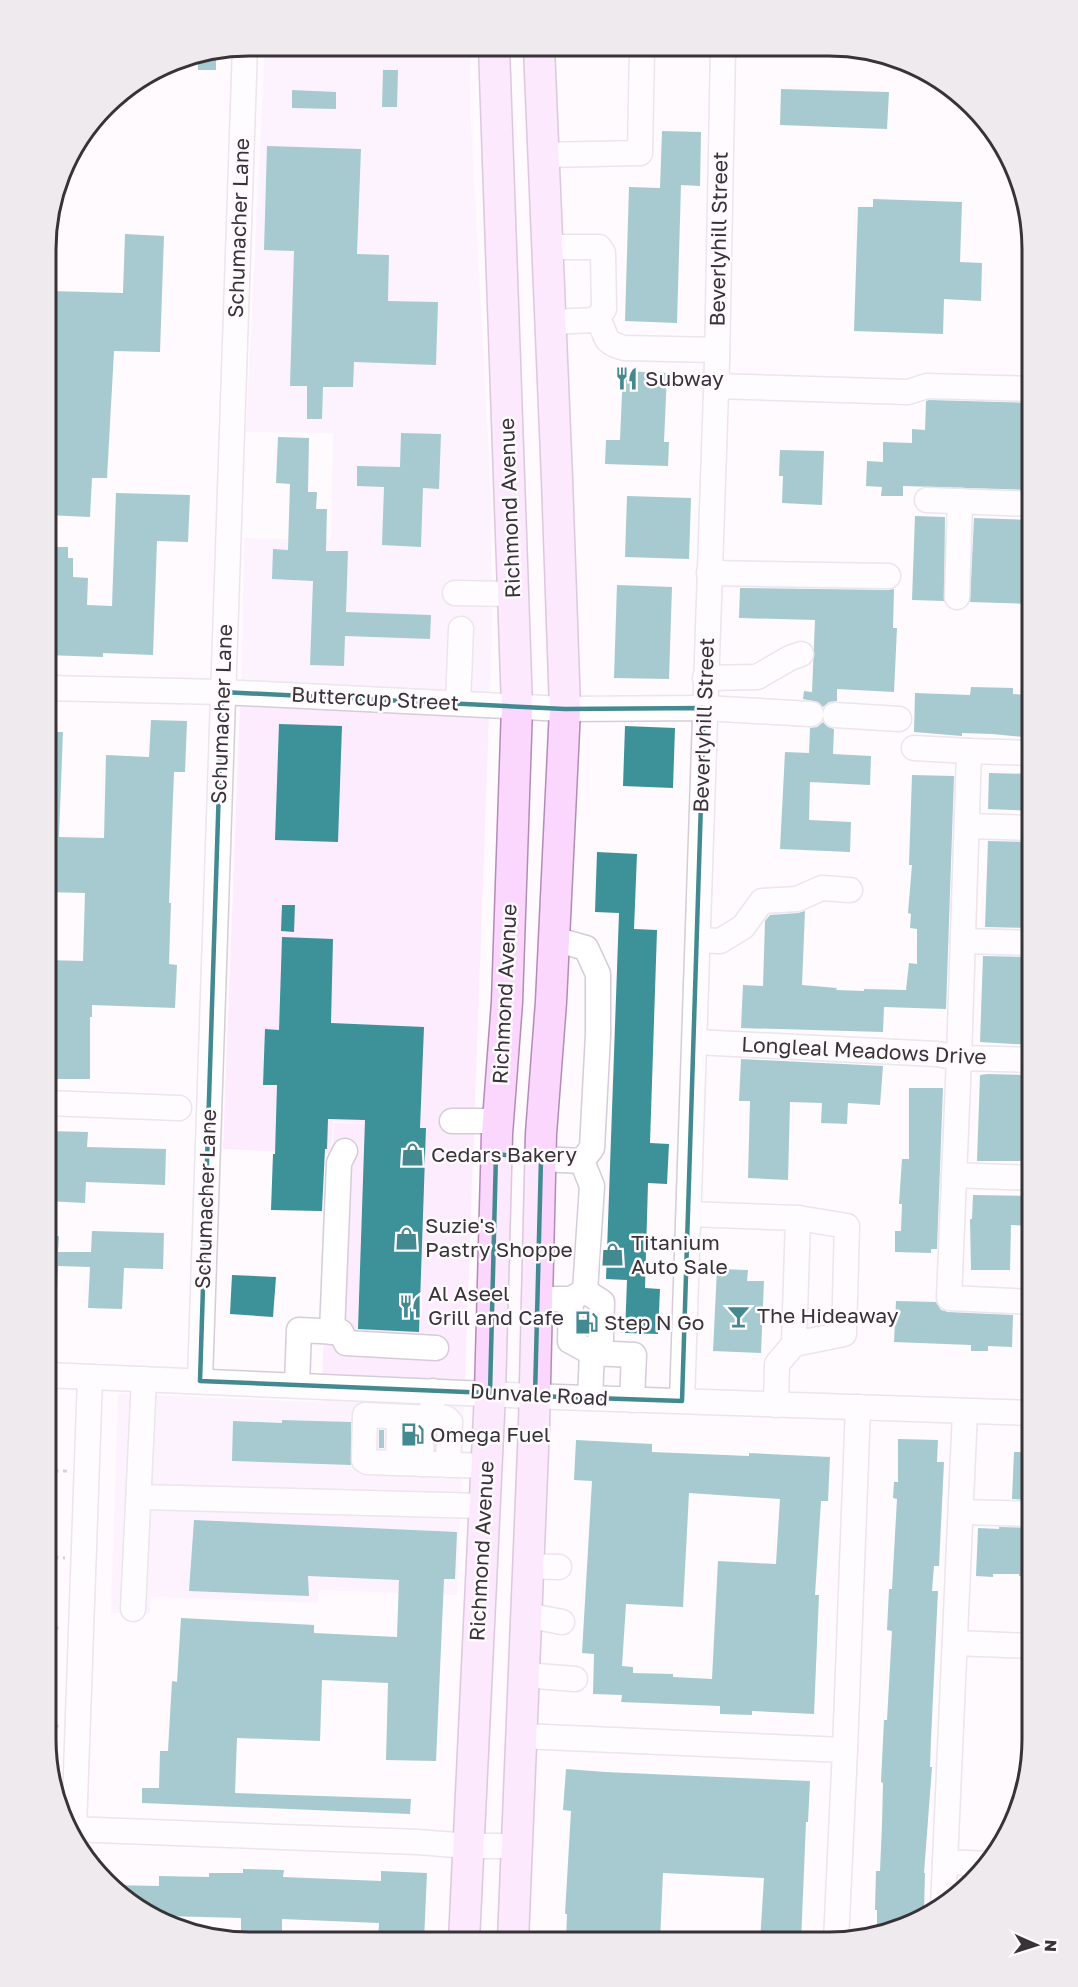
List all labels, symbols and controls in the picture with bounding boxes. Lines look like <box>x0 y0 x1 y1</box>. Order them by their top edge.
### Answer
street label: Schumacher Lane <box>222 138 254 318</box>
street label: Beverlyhill Street <box>703 151 733 327</box>
place label: Subway <box>645 365 724 391</box>
restaurant icon: Subway <box>614 366 640 392</box>
street label: Richmond Avenue <box>493 417 525 599</box>
street label: Schumacher Lane <box>205 624 237 804</box>
street label: Beverlyhill Street <box>687 637 719 813</box>
street label: Buttercup Street <box>290 681 460 715</box>
street label: Richmond Avenue <box>486 903 522 1085</box>
street label: Longleal Meadows Drive <box>741 1031 987 1069</box>
street label: Schumacher Lane <box>189 1109 221 1289</box>
place label: Cedars Bakery <box>431 1141 577 1167</box>
shop icon: Cedars Bakery <box>400 1142 426 1168</box>
place label: Suzie's Pastry Shoppe <box>425 1212 573 1262</box>
shop icon: Suzie's Pastry Shoppe <box>394 1225 420 1251</box>
place label: Titanium Auto Sale <box>631 1229 728 1279</box>
shop icon: Titanium Auto Sale <box>600 1242 626 1268</box>
place label: Al Aseel Grill and Cafe <box>428 1280 564 1330</box>
restaurant icon: Al Aseel Grill and Cafe <box>397 1293 423 1319</box>
place label: The Hideaway <box>757 1302 899 1328</box>
bar icon: The Hideaway <box>726 1303 752 1329</box>
place label: Step N Go <box>604 1309 704 1335</box>
fuel station icon: Step N Go <box>573 1310 599 1336</box>
street label: Dunvale Road <box>469 1377 609 1411</box>
place label: Omega Fuel <box>430 1421 550 1447</box>
fuel station icon: Omega Fuel <box>399 1422 425 1448</box>
street label: Richmond Avenue <box>463 1460 499 1642</box>
north arrow <box>1006 1915 1066 1975</box>
text: N <box>1041 1939 1061 1952</box>

